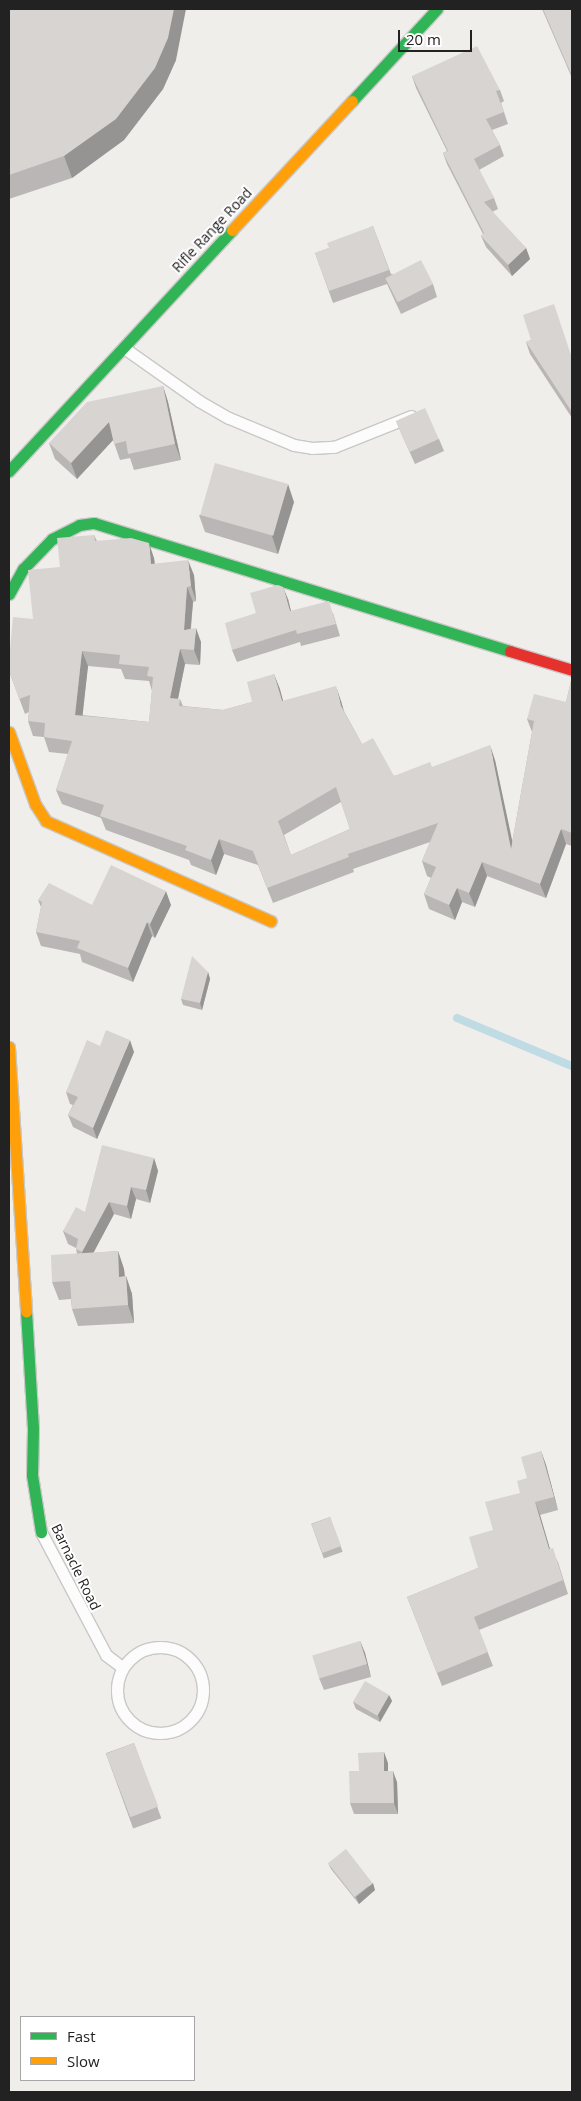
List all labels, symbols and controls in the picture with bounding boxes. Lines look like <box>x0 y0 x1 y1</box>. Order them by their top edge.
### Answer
scale bar <box>401 20 475 52</box>
text: 20 m <box>406 29 441 49</box>
street label: Rifle Range Road <box>169 184 255 276</box>
street label: Barnacle Road <box>48 1521 104 1613</box>
legend <box>20 2016 195 2081</box>
text: Fast <box>67 2026 96 2046</box>
text: Slow <box>67 2051 100 2071</box>

